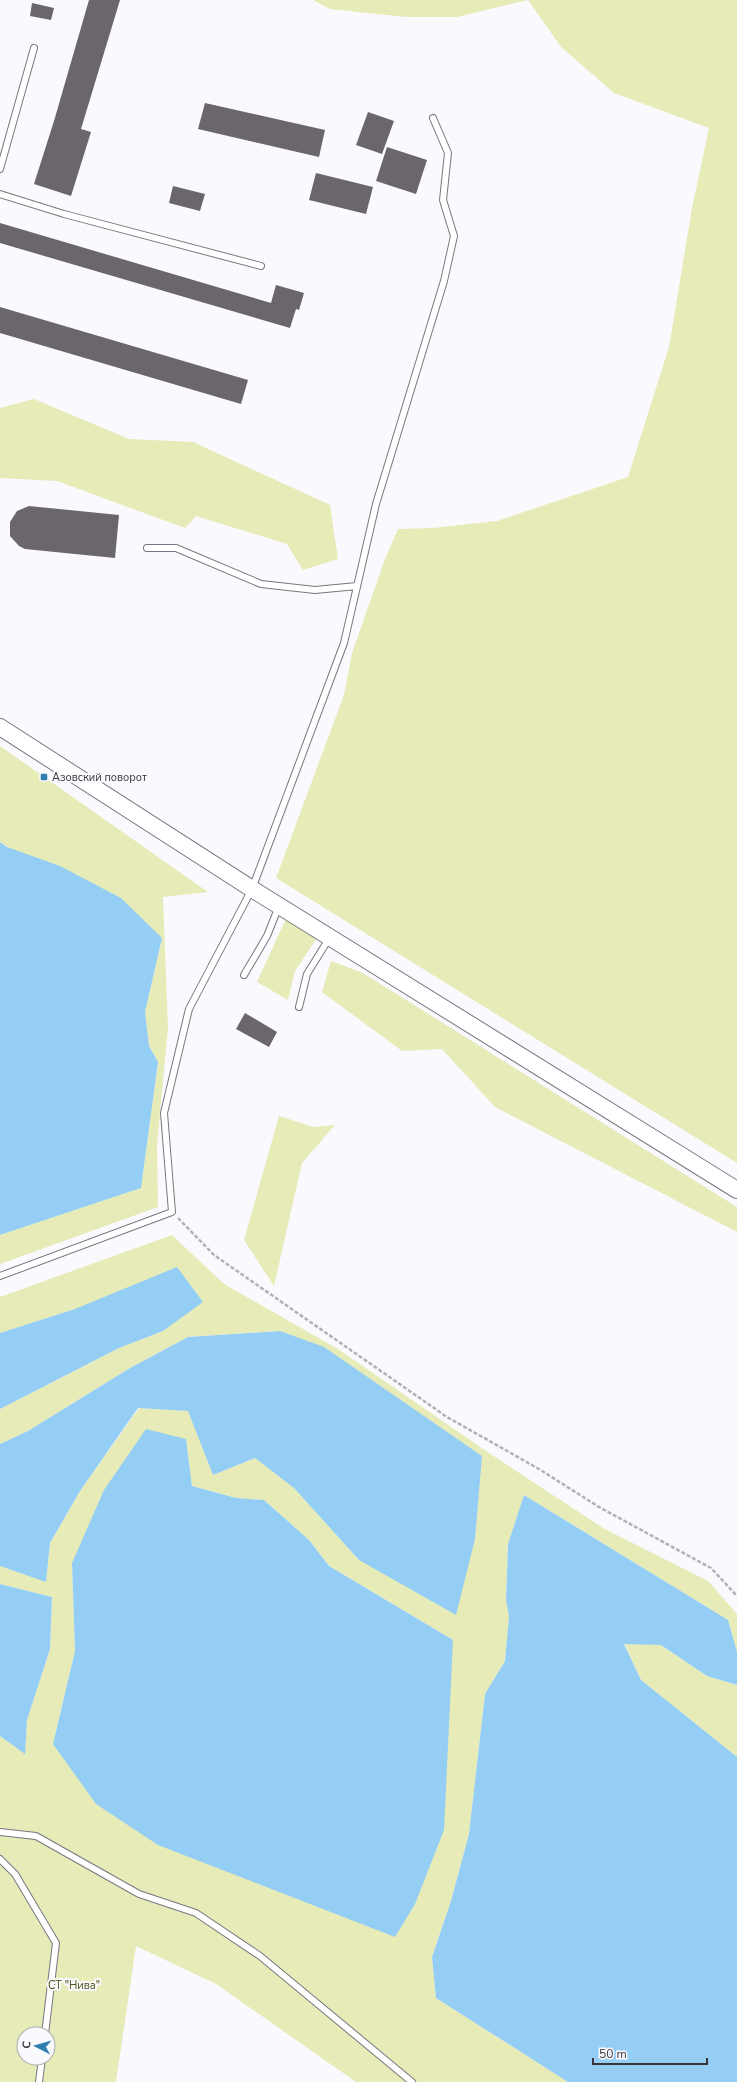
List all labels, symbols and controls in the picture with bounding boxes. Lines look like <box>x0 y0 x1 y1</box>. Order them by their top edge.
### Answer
place label: Азовский поворот <box>52 770 147 785</box>
marker: Азовский поворот <box>39 772 49 782</box>
park label: СТ "Нива" <box>48 1978 100 1993</box>
north arrow <box>16 2026 56 2066</box>
text: С <box>19 2040 34 2050</box>
scale bar <box>593 2040 707 2066</box>
text: 50 m <box>599 2046 627 2062</box>

